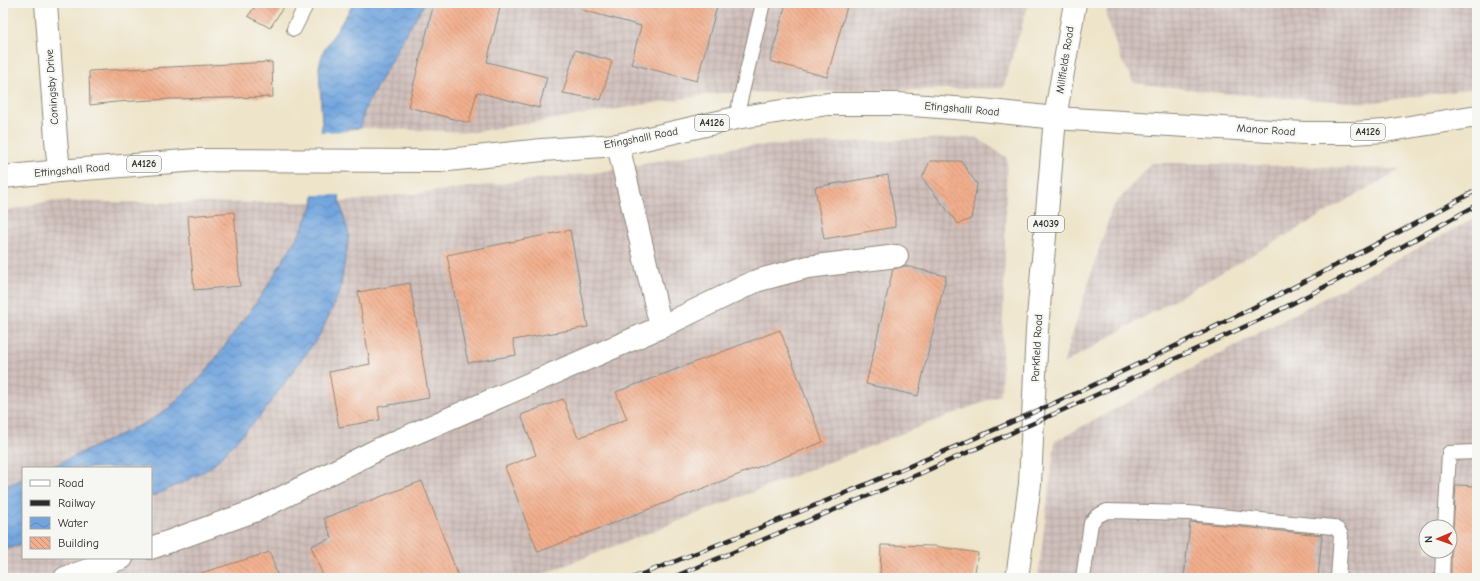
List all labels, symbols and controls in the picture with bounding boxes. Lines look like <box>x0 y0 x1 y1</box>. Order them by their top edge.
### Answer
street label: Millfields Road <box>1053 25 1077 95</box>
street label: Coningsby Drive <box>43 48 61 125</box>
street label: Etingshalll Road <box>924 99 1000 119</box>
road number: A4126 <box>695 115 729 131</box>
street label: Manor Road <box>1236 121 1296 139</box>
street label: Etingshalll Road <box>603 124 679 152</box>
road number: A4126 <box>1351 124 1385 140</box>
road number: A4126 <box>127 156 161 172</box>
street label: Ettingshall Road <box>34 160 110 180</box>
road number: A4039 <box>1028 216 1064 232</box>
street label: Parkfield Road <box>1029 314 1045 382</box>
legend <box>22 467 152 559</box>
text: Road <box>58 476 84 490</box>
text: Railway <box>58 496 96 510</box>
text: Water <box>58 516 88 530</box>
north arrow <box>1418 519 1458 559</box>
text: Building <box>58 536 99 550</box>
text: N <box>1422 536 1435 543</box>

